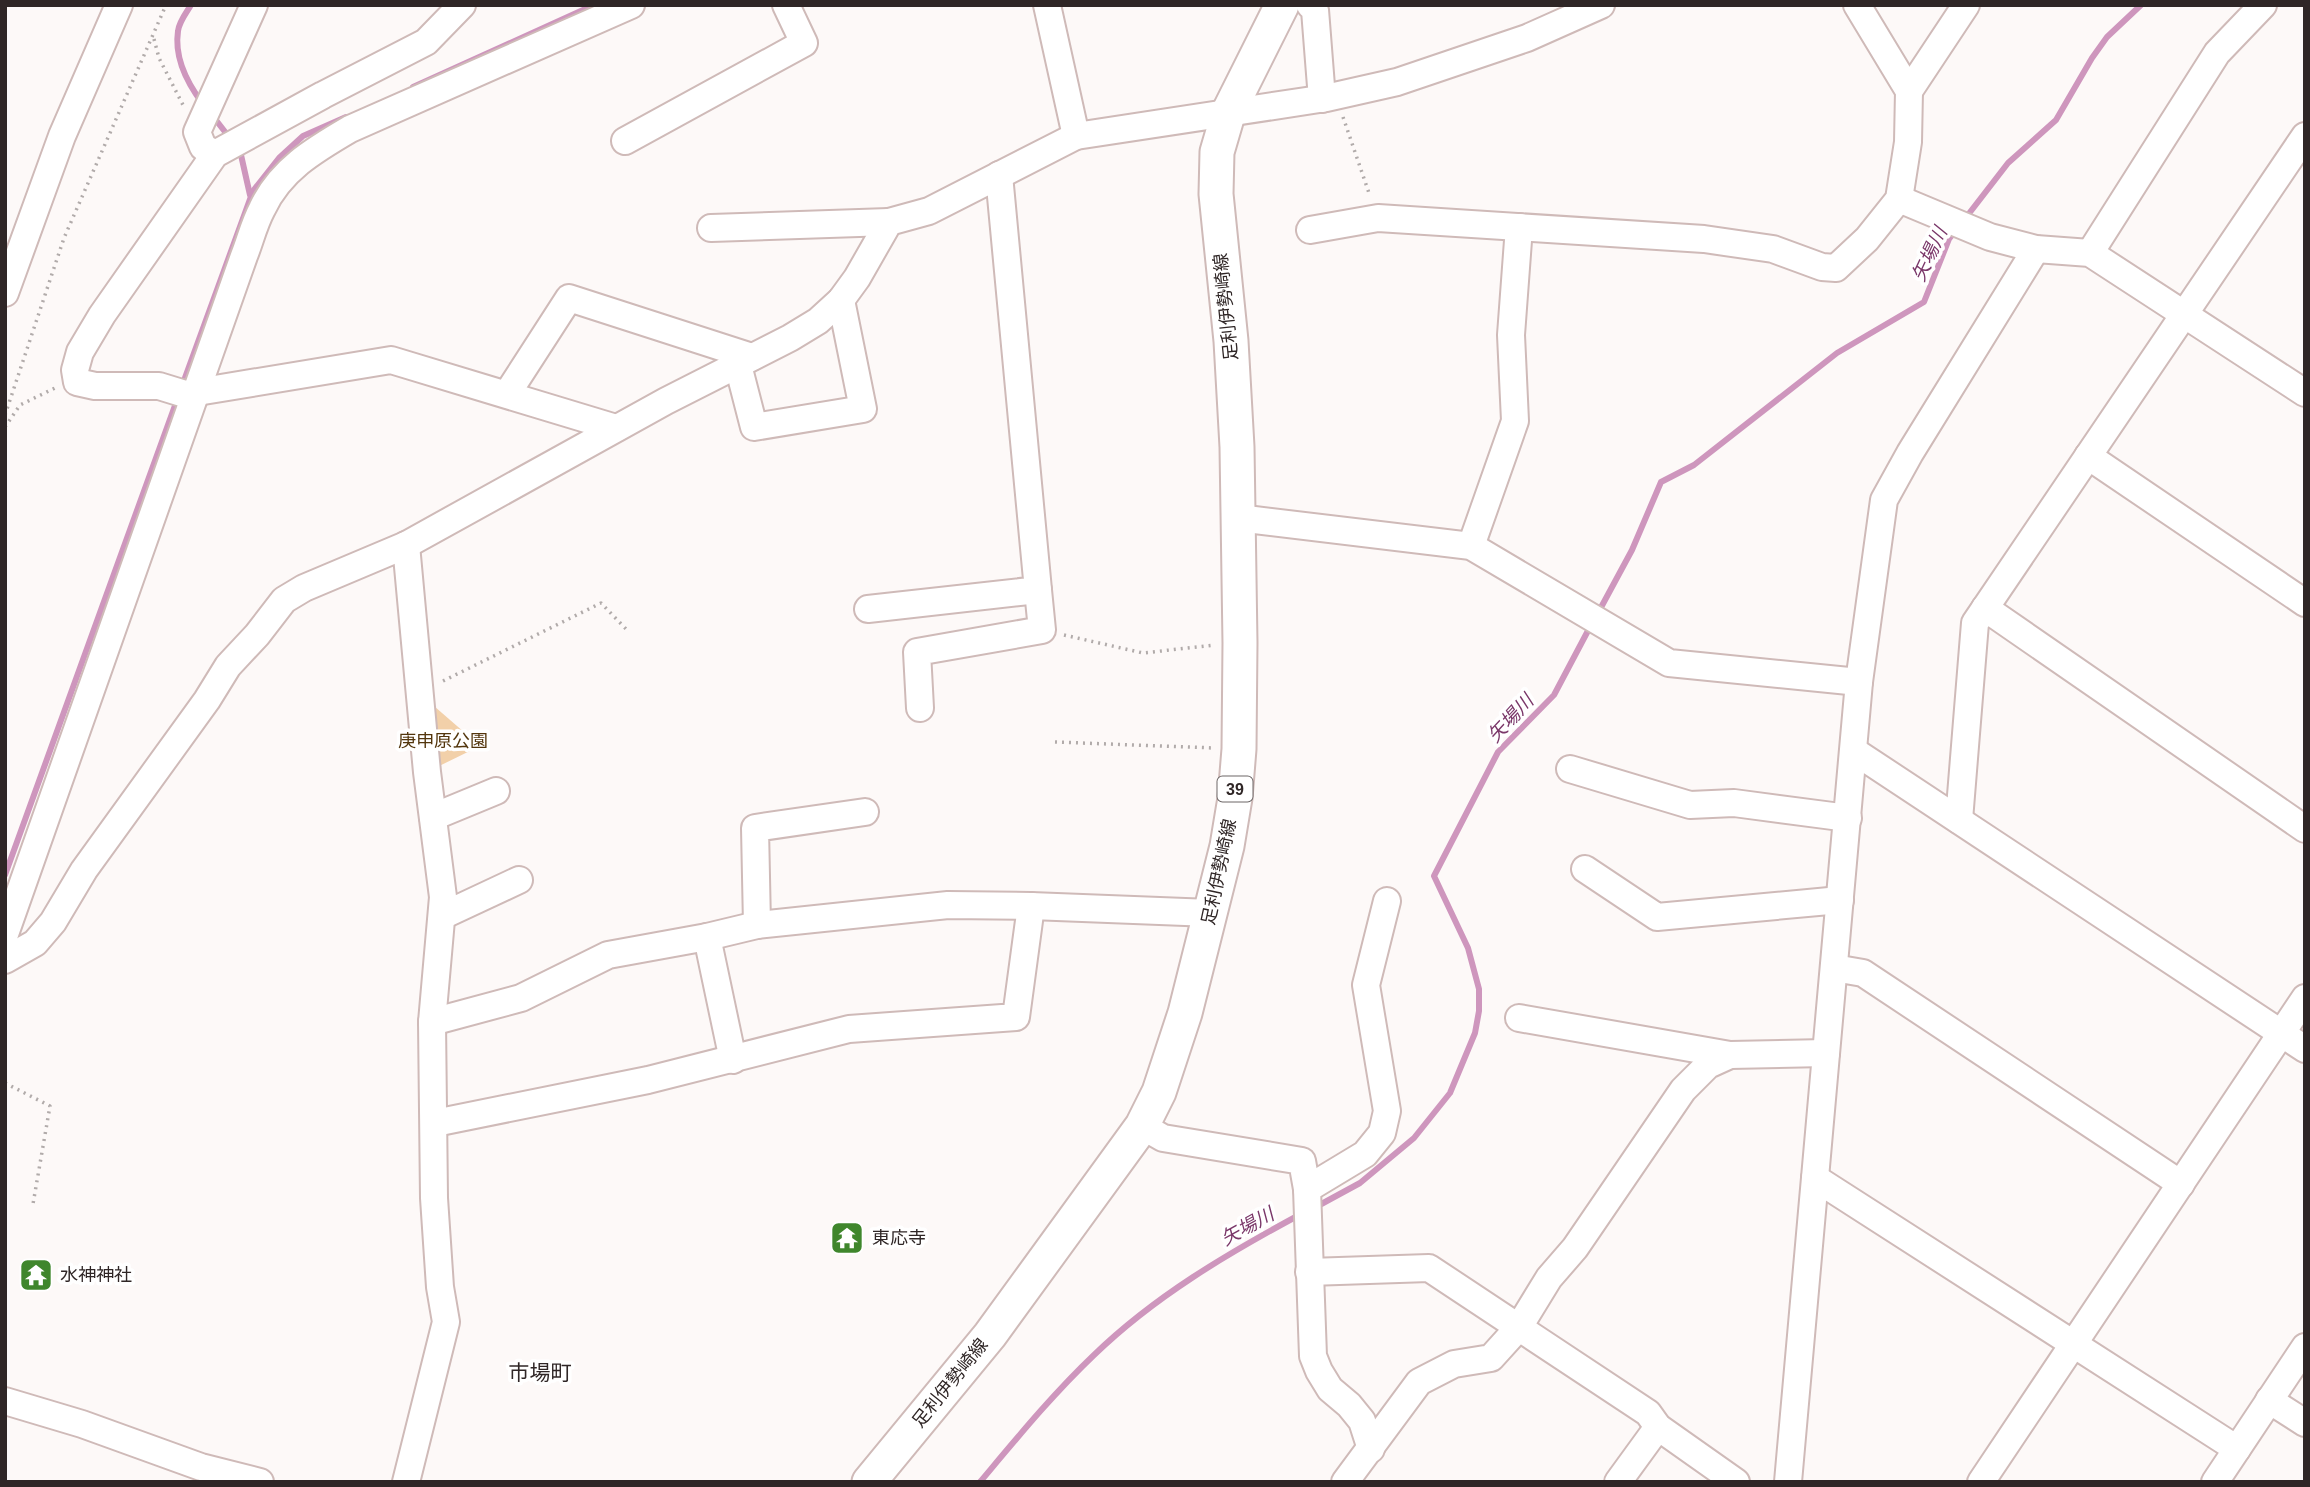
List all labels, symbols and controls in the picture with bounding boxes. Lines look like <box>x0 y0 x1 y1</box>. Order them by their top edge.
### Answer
water label: 矢場川 <box>1908 222 1952 284</box>
street label: 足利伊勢崎線 <box>1210 252 1242 362</box>
water label: 矢場川 <box>1483 689 1539 746</box>
park label: 庚申原公園 <box>398 731 488 751</box>
road number: 39 <box>1218 776 1252 802</box>
street label: 足利伊勢崎線 <box>1198 817 1240 927</box>
water label: 矢場川 <box>1217 1202 1279 1249</box>
temple icon: 東応寺 <box>828 1219 866 1257</box>
place label: 東応寺 <box>872 1228 926 1248</box>
temple icon: 水神神社 <box>17 1256 55 1294</box>
place label: 水神神社 <box>60 1265 132 1285</box>
street label: 足利伊勢崎線 <box>908 1335 992 1431</box>
district label: 市場町 <box>509 1361 572 1384</box>

